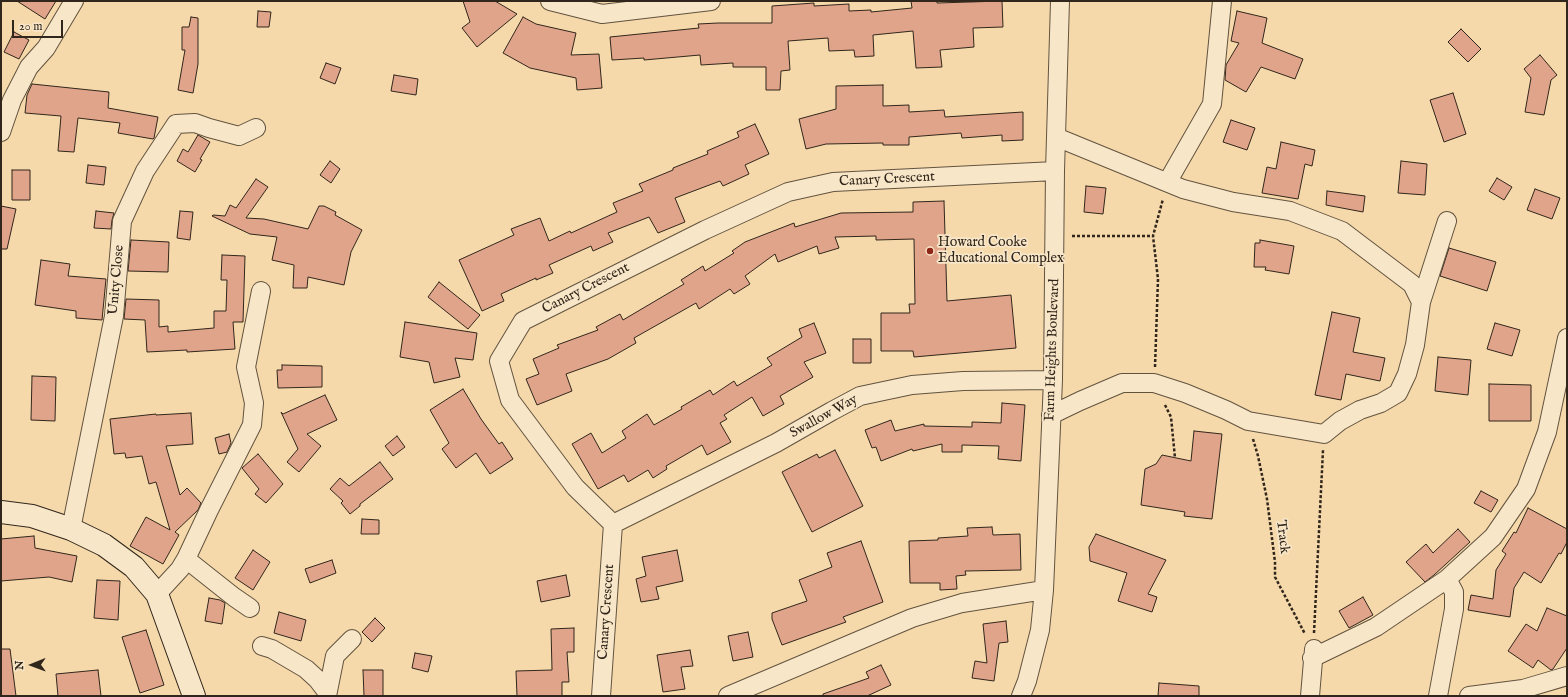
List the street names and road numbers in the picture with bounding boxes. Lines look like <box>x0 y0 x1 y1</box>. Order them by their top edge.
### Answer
street label: Canary Crescent <box>839 169 935 191</box>
street label: Unity Close <box>106 244 128 316</box>
street label: Canary Crescent <box>540 260 632 318</box>
street label: Farm Heights Boulevard <box>1042 278 1064 422</box>
street label: Swallow Way <box>787 392 861 442</box>
street label: Track <box>1272 519 1292 555</box>
street label: Canary Crescent <box>595 564 619 660</box>

